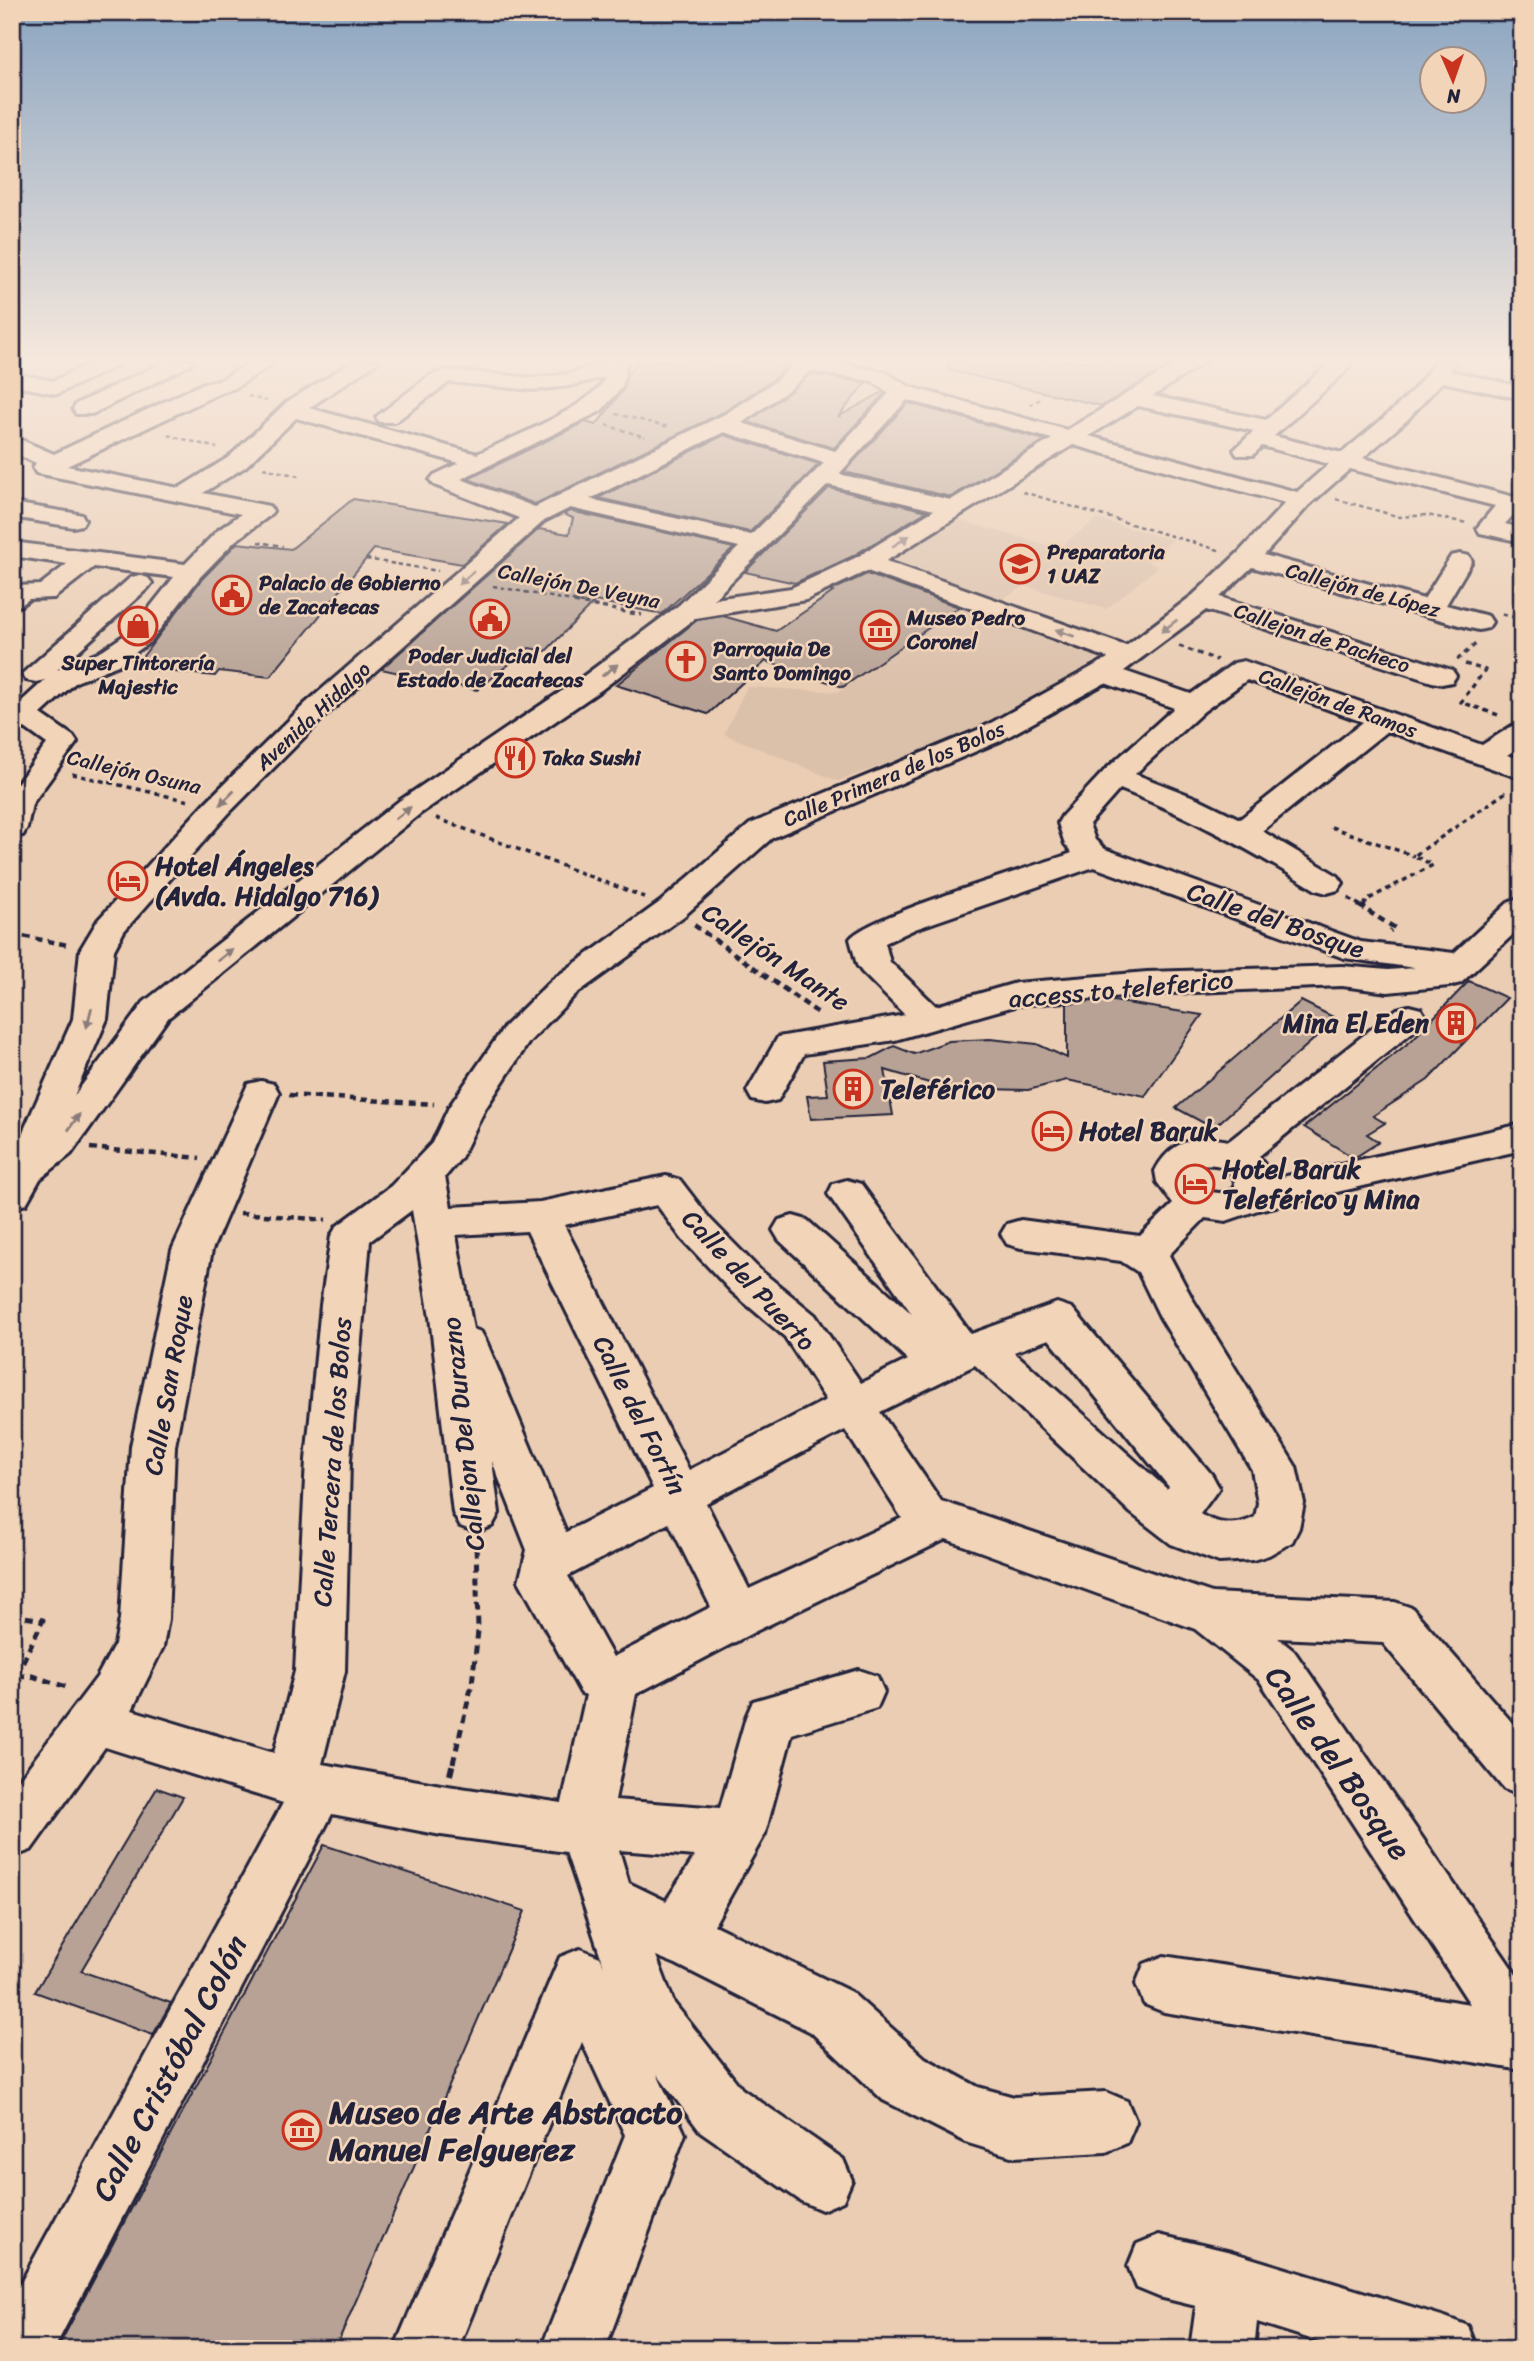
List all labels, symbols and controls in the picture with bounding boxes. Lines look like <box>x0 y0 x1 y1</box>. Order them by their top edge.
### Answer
north arrow <box>1418 46 1488 116</box>
text: N <box>1446 80 1462 113</box>
place label: Preparatoria 1 UAZ <box>1047 533 1165 595</box>
one-way arrow <box>891 535 910 548</box>
school or university icon: Preparatoria 1 UAZ <box>999 543 1041 585</box>
street label: Callejón de López <box>1281 551 1446 629</box>
street label: Callejón De Veyna <box>495 552 664 620</box>
place label: Palacio de Gobierno de Zacatecas <box>259 564 441 626</box>
one-way arrow <box>458 570 475 585</box>
public building icon: Palacio de Gobierno de Zacatecas <box>211 574 253 616</box>
street label: Callejon de Pacheco <box>1229 592 1415 684</box>
public building icon: Poder Judicial del Estado de Zacatecas <box>469 598 511 640</box>
place label: Museo Pedro Coronel <box>906 599 1025 661</box>
shop icon: Super Tintorería Majestic <box>117 605 159 647</box>
museum icon: Museo Pedro Coronel <box>859 609 901 651</box>
one-way arrow <box>1160 618 1178 632</box>
one-way arrow <box>1054 627 1075 638</box>
place label: Parroquia De Santo Domingo <box>712 630 851 692</box>
place label: Poder Judicial del Estado de Zacatecas <box>396 637 584 699</box>
church icon: Parroquia De Santo Domingo <box>665 640 707 682</box>
place label: Super Tintorería Majestic <box>61 644 215 706</box>
street label: Avenida Hidalgo <box>245 652 380 781</box>
street label: Callejón de Ramos <box>1253 657 1423 749</box>
one-way arrow <box>601 662 619 677</box>
street label: Calle Primera de los Bolos <box>777 710 1012 838</box>
restaurant icon: Taka Sushi <box>494 737 536 779</box>
street label: Callejón Osuna <box>63 738 205 806</box>
place label: Taka Sushi <box>542 739 642 777</box>
one-way arrow <box>220 789 236 806</box>
one-way arrow <box>394 806 412 820</box>
place label: Hotel Ángeles (Avda. Hidalgo 716) <box>155 843 379 919</box>
hotel icon: Hotel Ángeles (Avda. Hidalgo 716) <box>107 860 149 902</box>
street label: Calle del Bosque <box>1181 868 1372 972</box>
street label: Callejón Mante <box>692 890 860 1024</box>
one-way arrow <box>216 947 234 962</box>
street label: access to teleferico <box>1007 956 1235 1022</box>
place label: Mina El Eden <box>1282 1000 1429 1046</box>
building icon: Mina El Eden <box>1435 1002 1477 1044</box>
one-way arrow <box>83 1007 94 1029</box>
place label: Teleférico <box>880 1066 996 1112</box>
building icon: Teleférico <box>832 1068 874 1110</box>
place label: Hotel Baruk <box>1079 1108 1219 1154</box>
hotel icon: Hotel Baruk <box>1031 1110 1073 1152</box>
one-way arrow <box>67 1113 81 1131</box>
place label: Hotel Baruk Teleférico y Mina <box>1222 1146 1420 1222</box>
hotel icon: Hotel Baruk Teleférico y Mina <box>1174 1163 1216 1205</box>
street label: Calle del Puerto <box>670 1198 828 1362</box>
street label: Calle San Roque <box>130 1291 207 1479</box>
street label: Calle Tercera de los Bolos <box>299 1315 365 1608</box>
street label: Callejon Del Durazno <box>428 1315 498 1553</box>
street label: Calle del Fortín <box>580 1327 700 1503</box>
street label: Calle del Bosque <box>1249 1653 1427 1873</box>
street label: Calle Cristóbal Colón <box>75 1924 265 2212</box>
place label: Museo de Arte Abstracto Manuel Felguerez <box>328 2084 683 2178</box>
museum icon: Museo de Arte Abstracto Manuel Felguerez <box>281 2109 323 2151</box>

